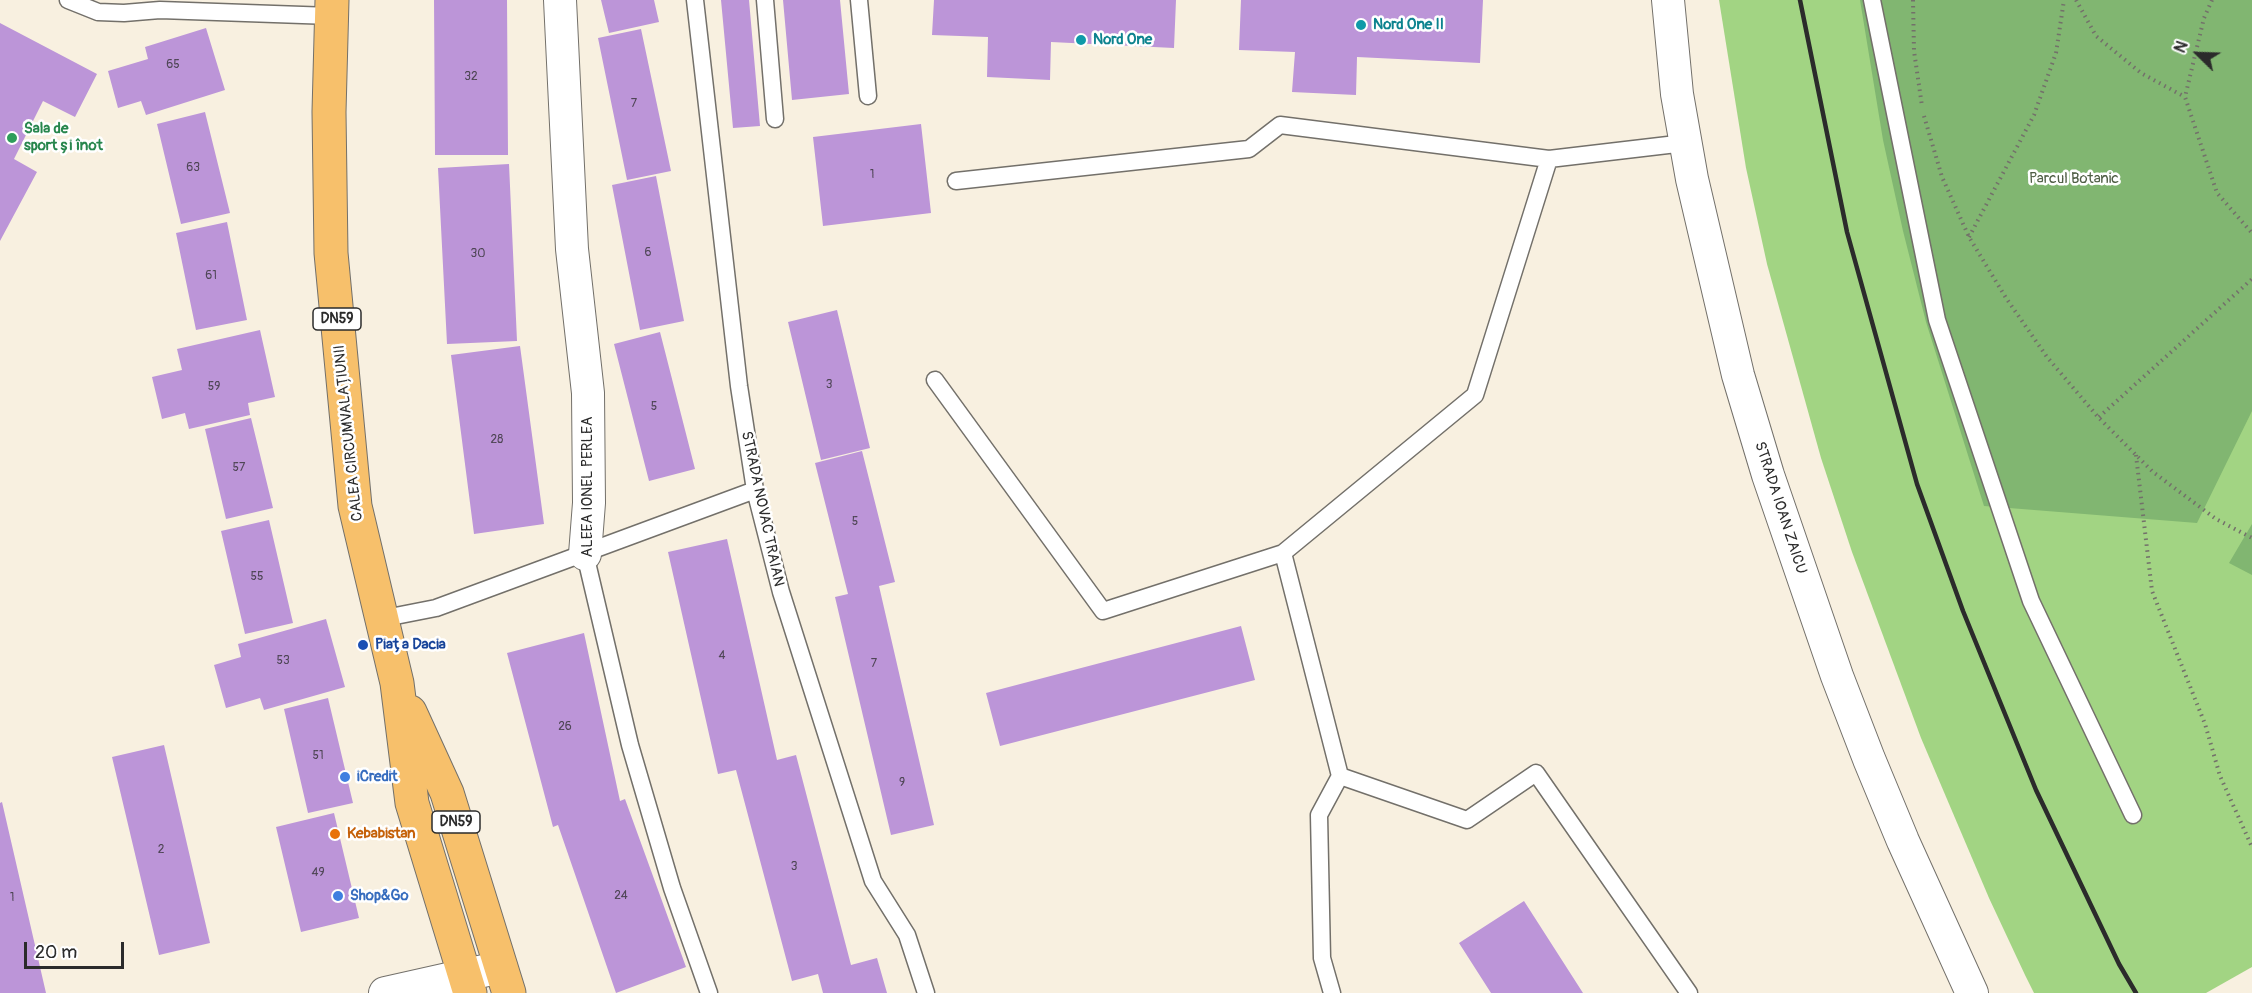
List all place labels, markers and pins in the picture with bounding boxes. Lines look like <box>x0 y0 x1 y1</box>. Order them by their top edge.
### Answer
place label: Nord One II <box>1373 16 1444 34</box>
marker: Nord One II <box>1354 18 1368 32</box>
place label: Nord One <box>1093 31 1152 49</box>
marker: Nord One <box>1074 33 1088 47</box>
place label: Sala de sport și înot <box>24 120 103 155</box>
marker: Sala de sport și înot <box>5 131 19 145</box>
place label: Piața Dacia <box>375 636 446 654</box>
marker: Piața Dacia <box>356 638 370 652</box>
place label: iCredit <box>357 768 397 786</box>
marker: iCredit <box>338 770 352 784</box>
place label: Kebabistan <box>347 825 416 843</box>
marker: Kebabistan <box>328 827 342 841</box>
place label: Shop&Go <box>350 887 408 905</box>
marker: Shop&Go <box>331 889 345 903</box>

